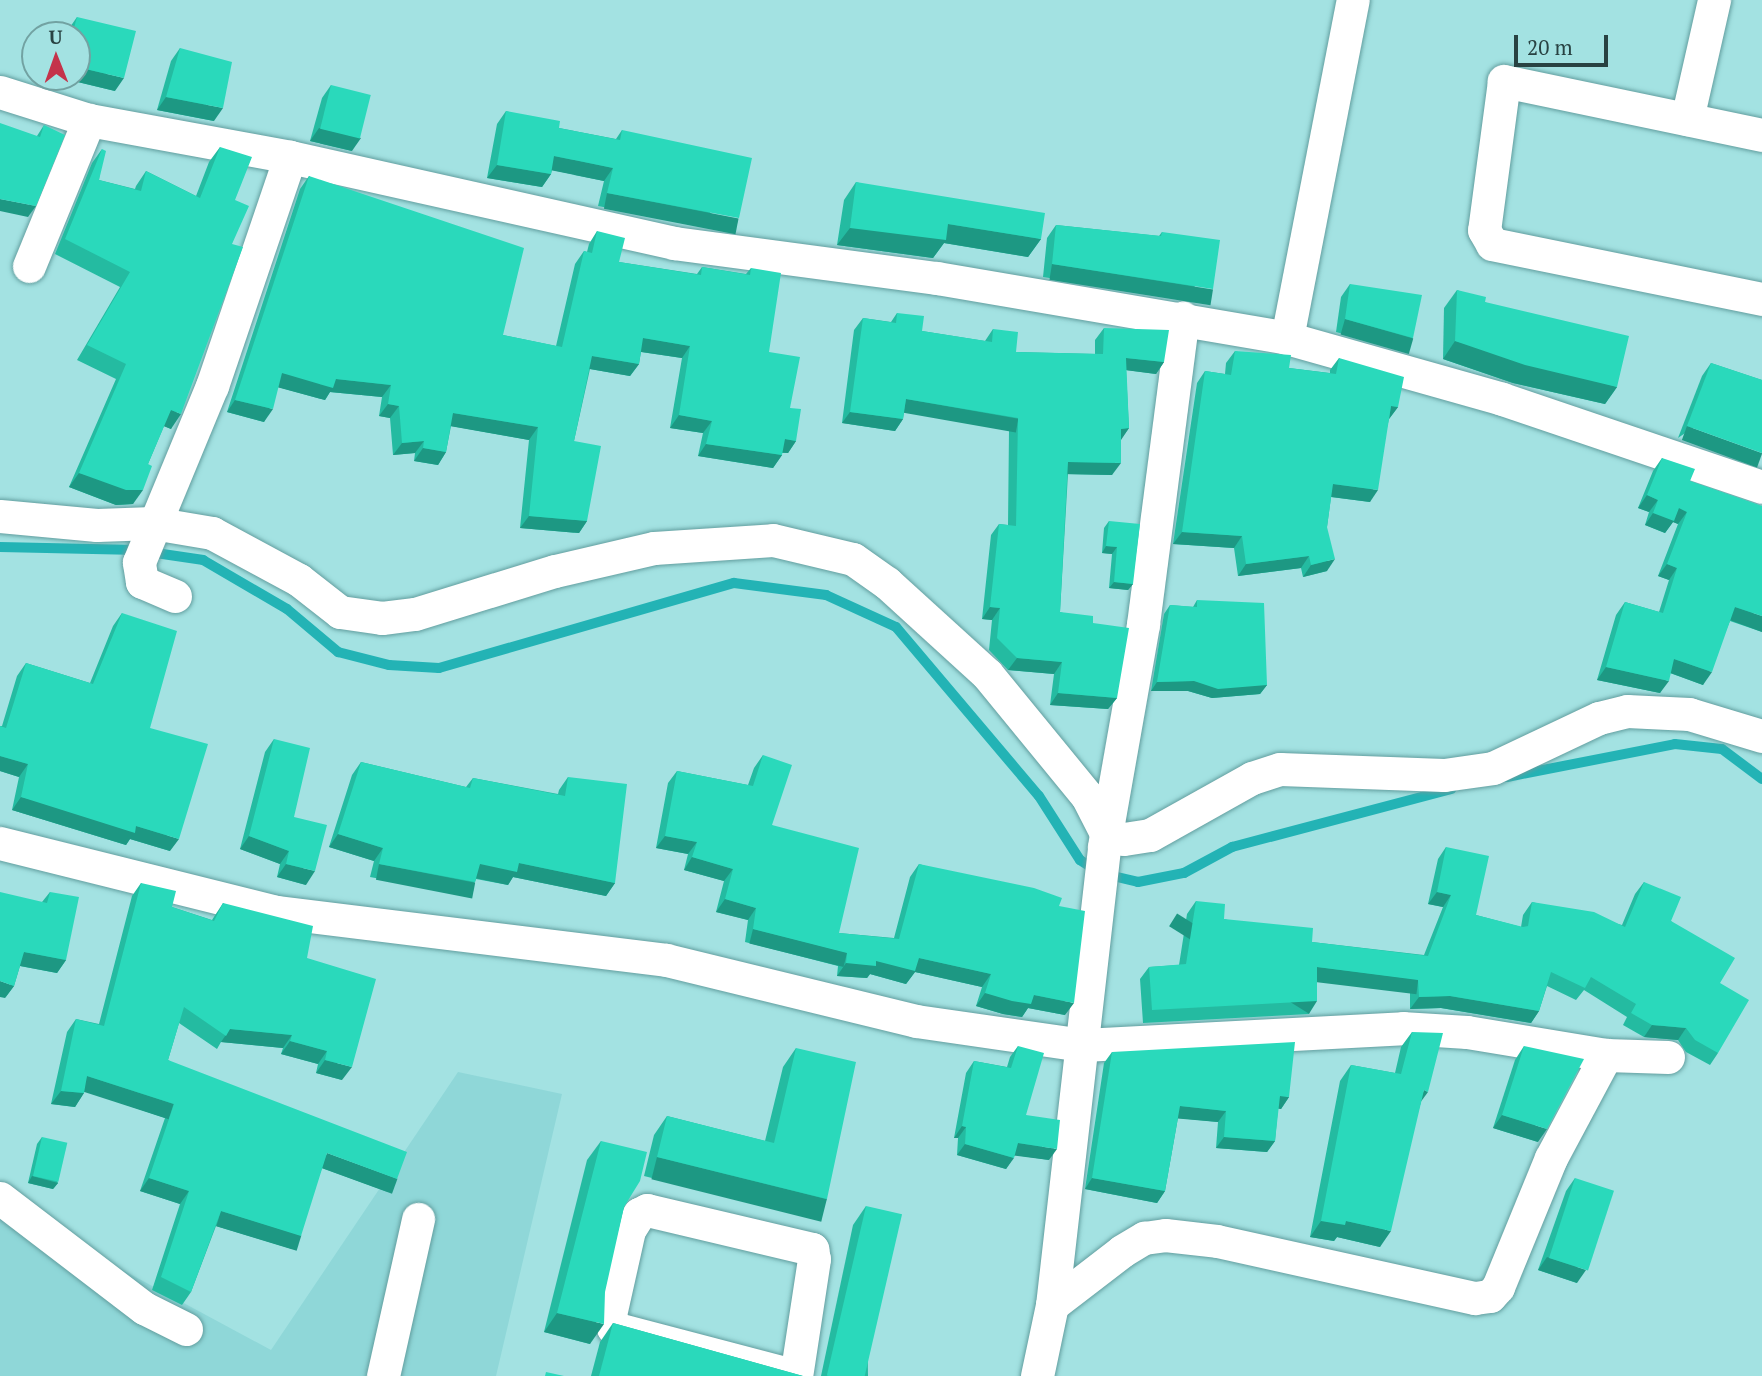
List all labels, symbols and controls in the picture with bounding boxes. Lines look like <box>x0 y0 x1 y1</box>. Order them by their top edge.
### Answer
north arrow <box>21 21 91 91</box>
scale bar <box>1517 21 1612 65</box>
text: U <box>49 24 63 49</box>
text: 20 m <box>1527 33 1573 61</box>

